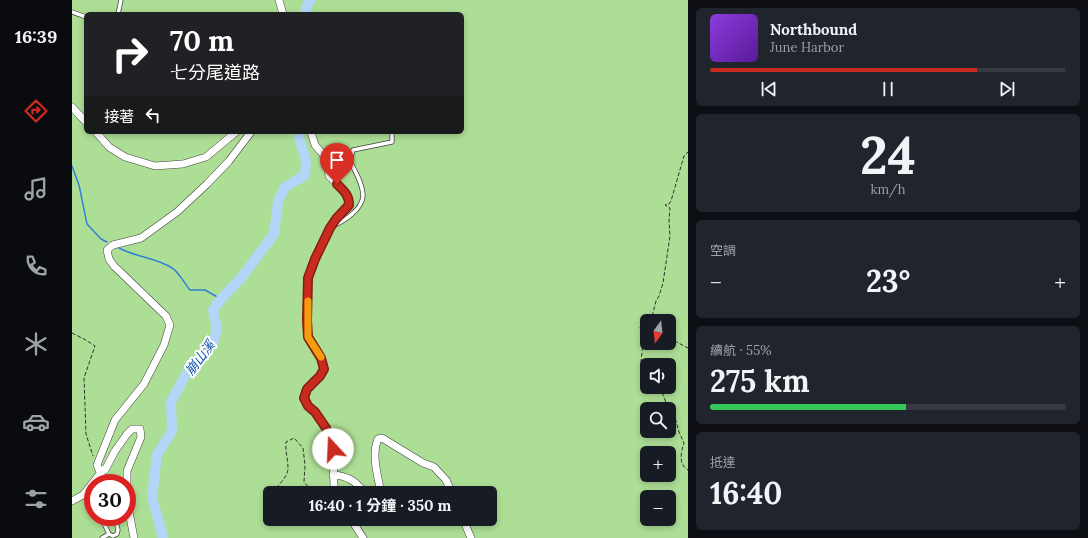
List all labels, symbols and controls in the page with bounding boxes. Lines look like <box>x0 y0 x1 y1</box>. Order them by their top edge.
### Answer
text: Northbound <box>770 20 857 39</box>
text: 70 m <box>170 23 234 59</box>
text: 16:39 <box>15 25 57 48</box>
icon: right <box>104 28 156 80</box>
text: June Harbor <box>770 39 844 56</box>
text: 七分尾道路 <box>170 61 260 84</box>
icon: previous <box>758 78 780 100</box>
icon: pause <box>877 78 899 100</box>
icon: next <box>996 78 1018 100</box>
icon: directions <box>22 97 50 125</box>
icon: left <box>142 104 164 126</box>
text: 接著 <box>104 107 134 126</box>
text: 24 <box>860 122 916 188</box>
pin <box>320 143 354 184</box>
icon: arrive <box>326 149 348 171</box>
icon: music <box>22 175 50 203</box>
text: km/h <box>870 181 906 198</box>
text: 空調 <box>710 242 736 259</box>
icon: phone <box>22 252 50 280</box>
text: 23° <box>866 262 910 300</box>
text: − <box>710 268 722 296</box>
text: + <box>1054 268 1066 296</box>
north arrow <box>640 314 676 350</box>
map controls <box>640 314 676 526</box>
icon: climate <box>22 330 50 358</box>
water label: 崩山溪 <box>181 336 220 379</box>
text: 續航 · 55% <box>710 342 772 359</box>
button: sound <box>640 358 676 394</box>
text: 275 km <box>710 362 810 400</box>
button: search <box>640 402 676 438</box>
icon: car <box>22 408 50 436</box>
position arrow <box>312 428 354 470</box>
button: + <box>640 446 676 482</box>
text: 抵達 <box>710 454 736 471</box>
speed limit sign: 30 <box>84 474 136 526</box>
text: 16:40 <box>710 474 782 512</box>
icon: filters <box>22 485 50 513</box>
button: − <box>640 490 676 526</box>
text: 16:40 · 1 分鐘 · 350 m <box>309 496 451 515</box>

